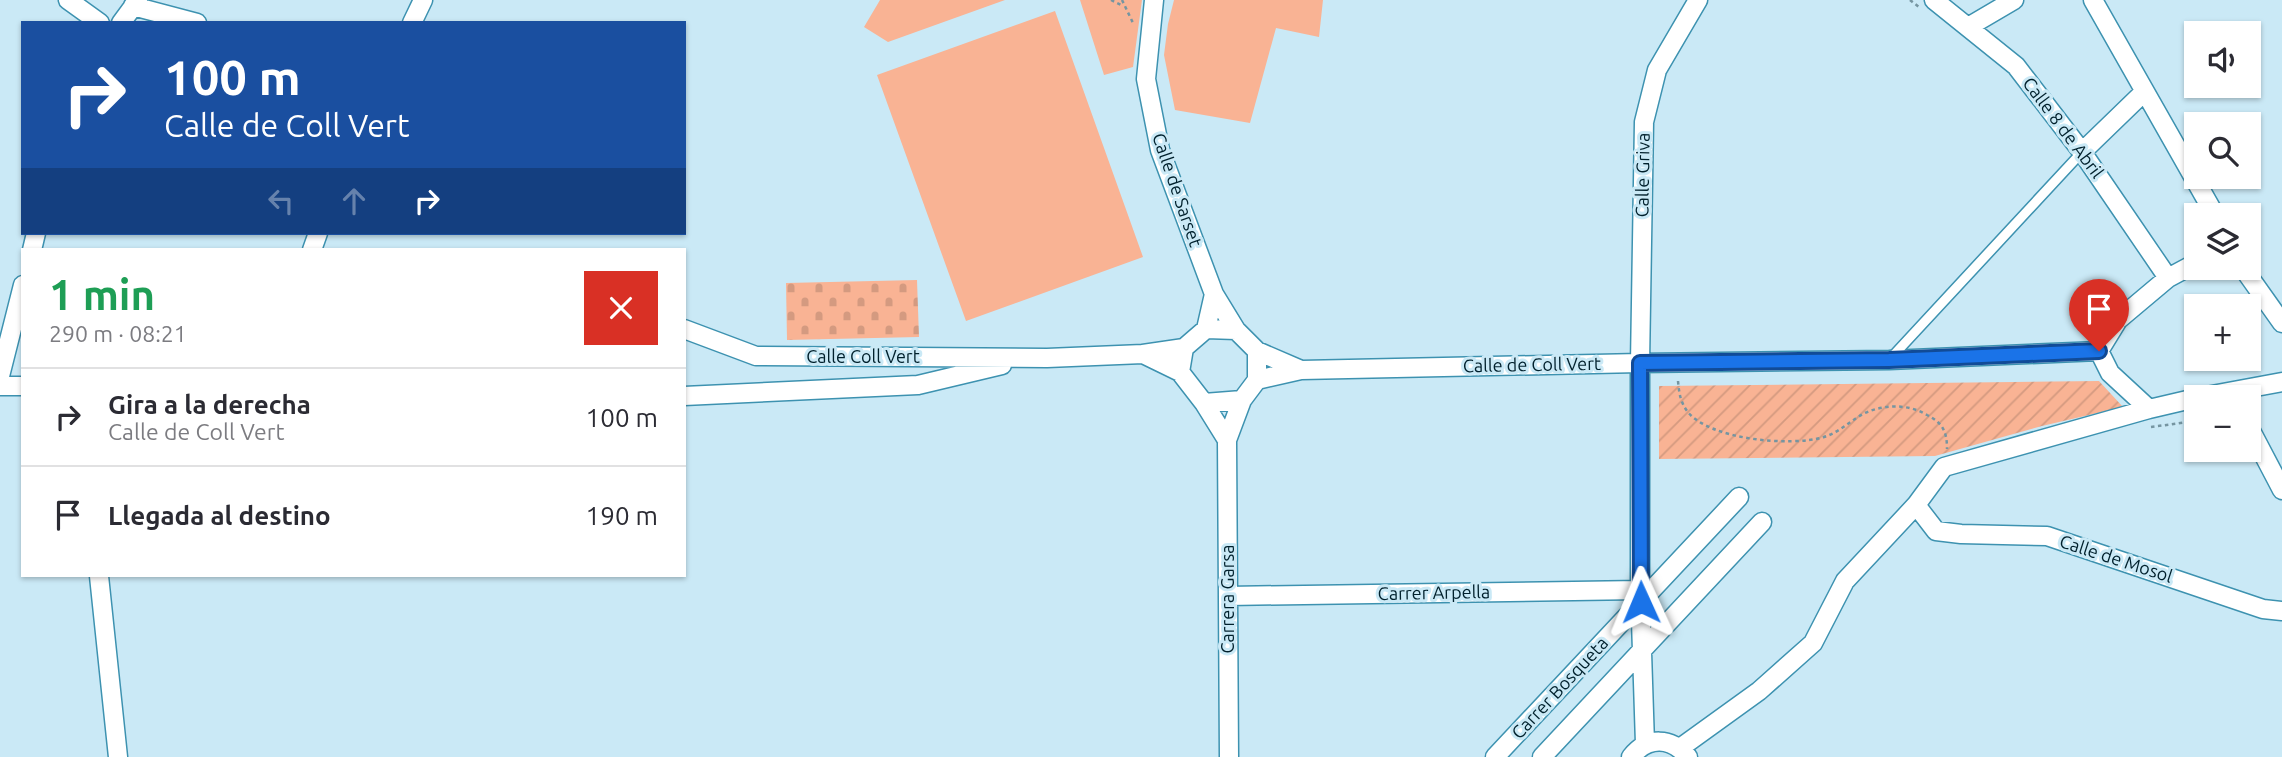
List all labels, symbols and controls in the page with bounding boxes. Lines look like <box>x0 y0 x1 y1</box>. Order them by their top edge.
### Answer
map controls <box>2184 21 2261 462</box>
button: sound <box>2184 21 2261 98</box>
icon: right <box>49 49 140 140</box>
text: 100 m <box>164 49 301 104</box>
street label: Calle 8 de Abril <box>2019 73 2108 182</box>
text: Calle de Coll Vert <box>164 107 410 143</box>
button: search <box>2184 112 2261 189</box>
street label: Calle de Sarset <box>1149 130 1207 249</box>
street label: Calle Griva <box>1631 132 1653 218</box>
icon: left <box>262 182 300 220</box>
icon: ahead <box>335 182 373 220</box>
icon: right <box>408 182 446 220</box>
button: layers <box>2184 203 2261 280</box>
text: 1 min <box>49 271 155 318</box>
button: close <box>584 271 658 345</box>
pin <box>2069 279 2129 351</box>
icon: arrive <box>2080 290 2118 328</box>
button: + <box>2184 294 2261 371</box>
text: 290 m · 08:21 <box>49 321 187 346</box>
street label: Calle Coll Vert <box>806 346 920 366</box>
street label: Calle de Coll Vert <box>1463 353 1601 375</box>
button: − <box>2184 385 2261 462</box>
text: Gira a la derecha <box>108 390 311 419</box>
icon: right <box>49 398 87 436</box>
text: 100 m <box>586 403 658 432</box>
text: Calle de Coll Vert <box>108 419 284 444</box>
icon: arrive <box>49 496 87 534</box>
text: Llegada al destino <box>108 501 331 530</box>
text: 190 m <box>586 501 658 530</box>
street label: Calle de Mosol <box>2057 530 2176 586</box>
street label: Carrera Garsa <box>1217 544 1237 654</box>
position arrow <box>1604 565 1678 639</box>
street label: Carrer Arpella <box>1378 581 1490 603</box>
street label: Carrer Bosqueta <box>1507 632 1611 742</box>

